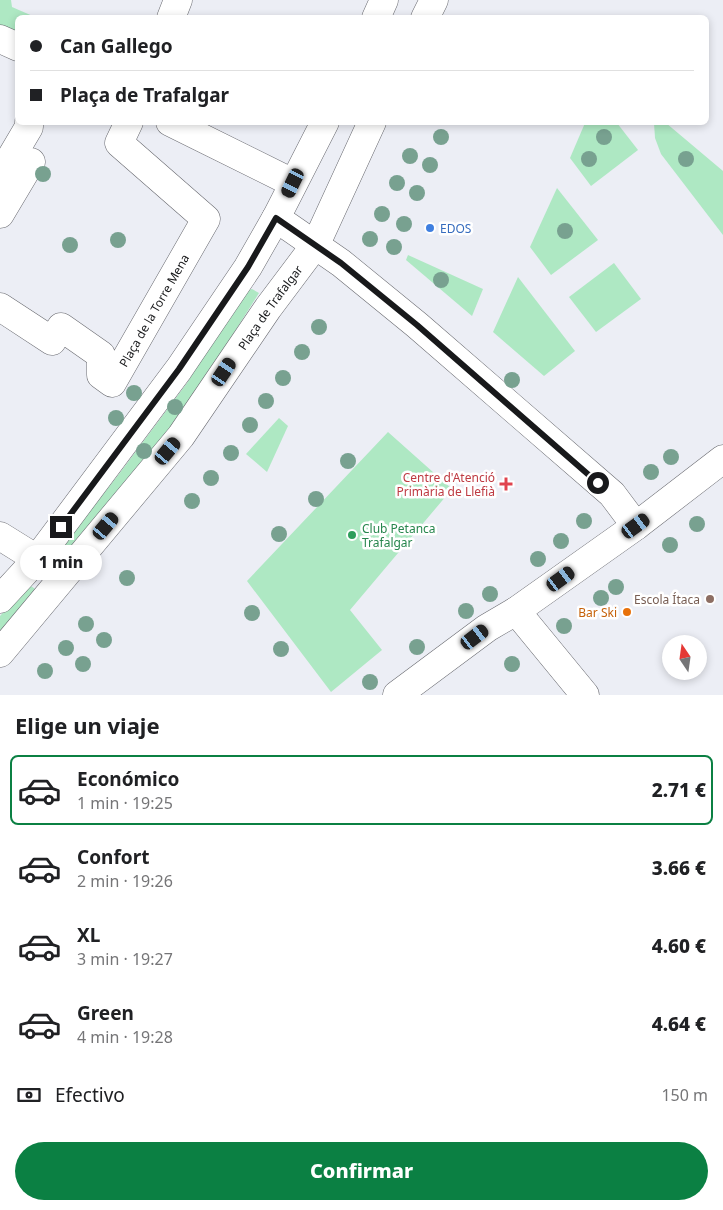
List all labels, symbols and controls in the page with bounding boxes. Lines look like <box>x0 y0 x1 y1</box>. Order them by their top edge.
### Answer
text: Can Gallego <box>60 33 173 59</box>
text: Plaça de Trafalgar <box>60 82 229 108</box>
car <box>279 166 306 200</box>
place label: EDOS <box>440 220 472 237</box>
marker: EDOS <box>424 222 436 234</box>
street label: Plaça de la Torre Mena <box>115 251 193 370</box>
street label: Plaça de Trafalgar <box>234 261 306 353</box>
car <box>209 355 238 389</box>
car <box>152 435 183 467</box>
place label: Centre d'Atenció Primària de Llefià <box>396 469 495 500</box>
route start <box>587 472 609 494</box>
marker: Centre d'Atenció Primària de Llefià <box>499 477 513 491</box>
car <box>90 510 121 542</box>
car <box>619 511 652 541</box>
route end <box>50 516 72 538</box>
place label: Club Petanca Trafalgar <box>362 520 436 551</box>
marker: Club Petanca Trafalgar <box>346 529 358 541</box>
callout: 1 min <box>20 544 102 580</box>
text: 1 min <box>39 551 83 573</box>
car <box>544 564 577 594</box>
place label: Escola Ítaca <box>634 591 700 608</box>
marker: Escola Ítaca <box>704 593 716 605</box>
place label: Bar Ski <box>578 604 617 621</box>
marker: Bar Ski <box>621 606 633 618</box>
car <box>458 622 491 652</box>
north arrow <box>662 635 708 680</box>
map controls <box>662 635 707 680</box>
text: Elige un viaje <box>15 710 160 740</box>
text: Económico <box>77 766 179 792</box>
icon: car <box>17 768 62 813</box>
text: 2.71 € <box>652 777 706 803</box>
text: 1 min · 19:25 <box>77 792 173 814</box>
text: Confort <box>77 844 149 870</box>
icon: car <box>17 846 62 891</box>
text: 3.66 € <box>652 855 706 881</box>
text: 2 min · 19:26 <box>77 870 173 892</box>
text: XL <box>77 922 100 948</box>
icon: car <box>17 924 62 969</box>
text: 4.60 € <box>652 933 706 959</box>
text: 3 min · 19:27 <box>77 948 173 970</box>
text: Green <box>77 1000 134 1026</box>
icon: car <box>17 1002 62 1047</box>
text: 4.64 € <box>652 1011 706 1037</box>
text: 4 min · 19:28 <box>77 1026 173 1048</box>
icon: cash <box>15 1081 43 1109</box>
text: Efectivo <box>55 1082 125 1108</box>
text: 150 m <box>661 1084 708 1106</box>
button: Confirmar <box>15 1142 708 1200</box>

